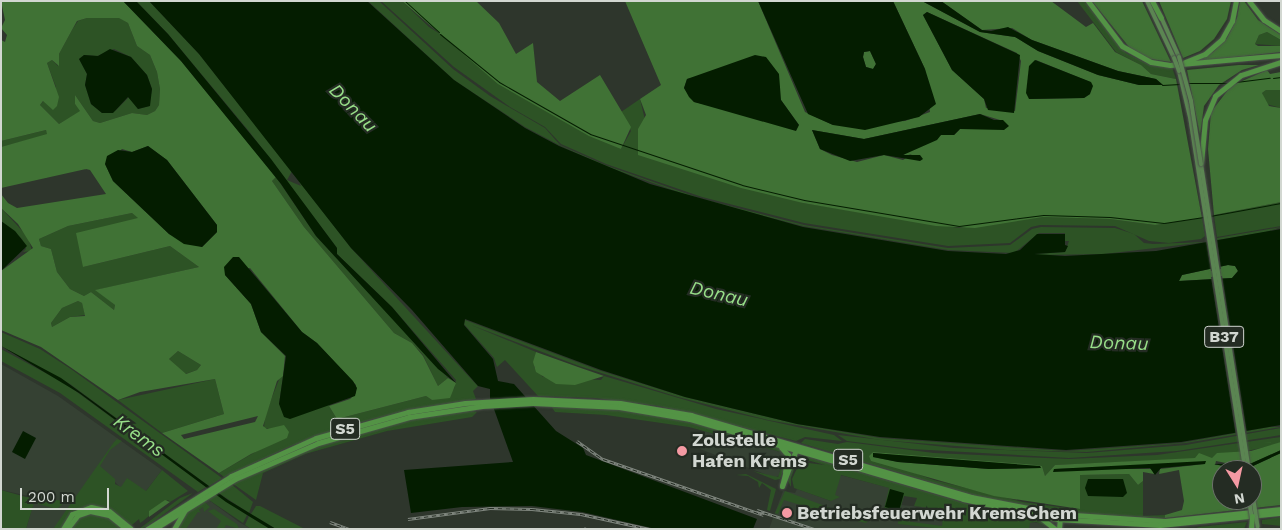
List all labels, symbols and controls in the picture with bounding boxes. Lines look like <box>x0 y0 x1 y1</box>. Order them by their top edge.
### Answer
water label: Donau <box>324 79 382 137</box>
water label: Donau <box>688 276 750 312</box>
road number: B37 <box>1204 324 1244 351</box>
water label: Donau <box>1089 331 1149 355</box>
water label: Krems <box>109 410 169 462</box>
road number: S5 <box>330 416 360 442</box>
place label: Zollstelle Hafen Krems <box>692 430 807 472</box>
marker: Zollstelle Hafen Krems <box>676 445 688 457</box>
road number: S5 <box>833 446 863 474</box>
north arrow <box>1212 460 1262 510</box>
scale bar <box>22 478 111 510</box>
text: 200 m <box>28 488 75 506</box>
text: N <box>1233 490 1246 508</box>
place label: Betriebsfeuerwehr KremsChem <box>797 502 1077 524</box>
marker: Betriebsfeuerwehr KremsChem <box>781 507 793 519</box>

